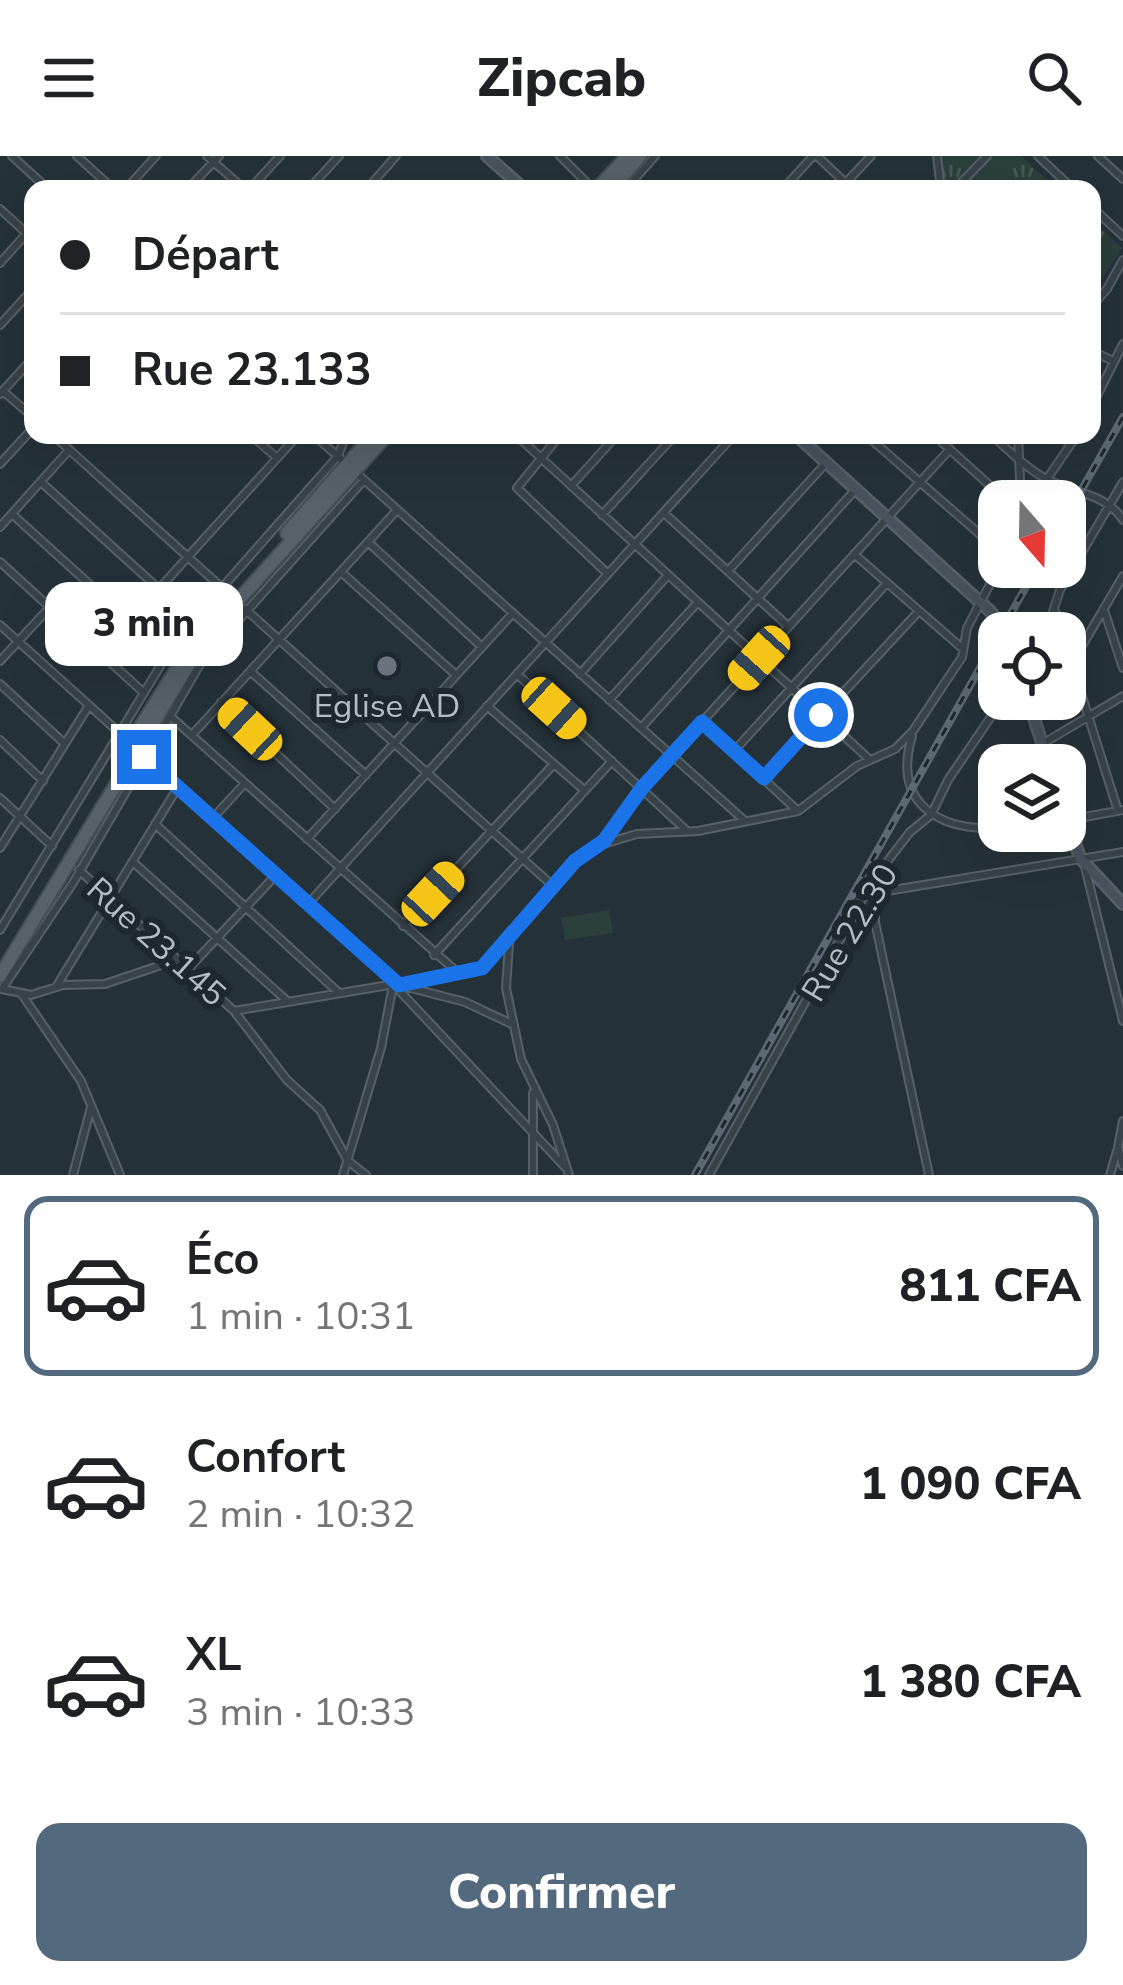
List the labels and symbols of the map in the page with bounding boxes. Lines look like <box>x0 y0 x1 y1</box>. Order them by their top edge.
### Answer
north arrow <box>978 480 1086 588</box>
callout: 3 min <box>45 583 243 667</box>
car <box>722 619 796 697</box>
marker: Eglise AD <box>374 653 400 679</box>
car <box>515 671 593 745</box>
place label: Eglise AD <box>314 684 460 729</box>
route start <box>794 688 848 742</box>
car <box>211 691 289 767</box>
route end <box>117 730 171 784</box>
car <box>395 855 471 933</box>
street label: Rue 22.30 <box>792 855 909 1010</box>
street label: Rue 23.145 <box>77 867 235 1017</box>

